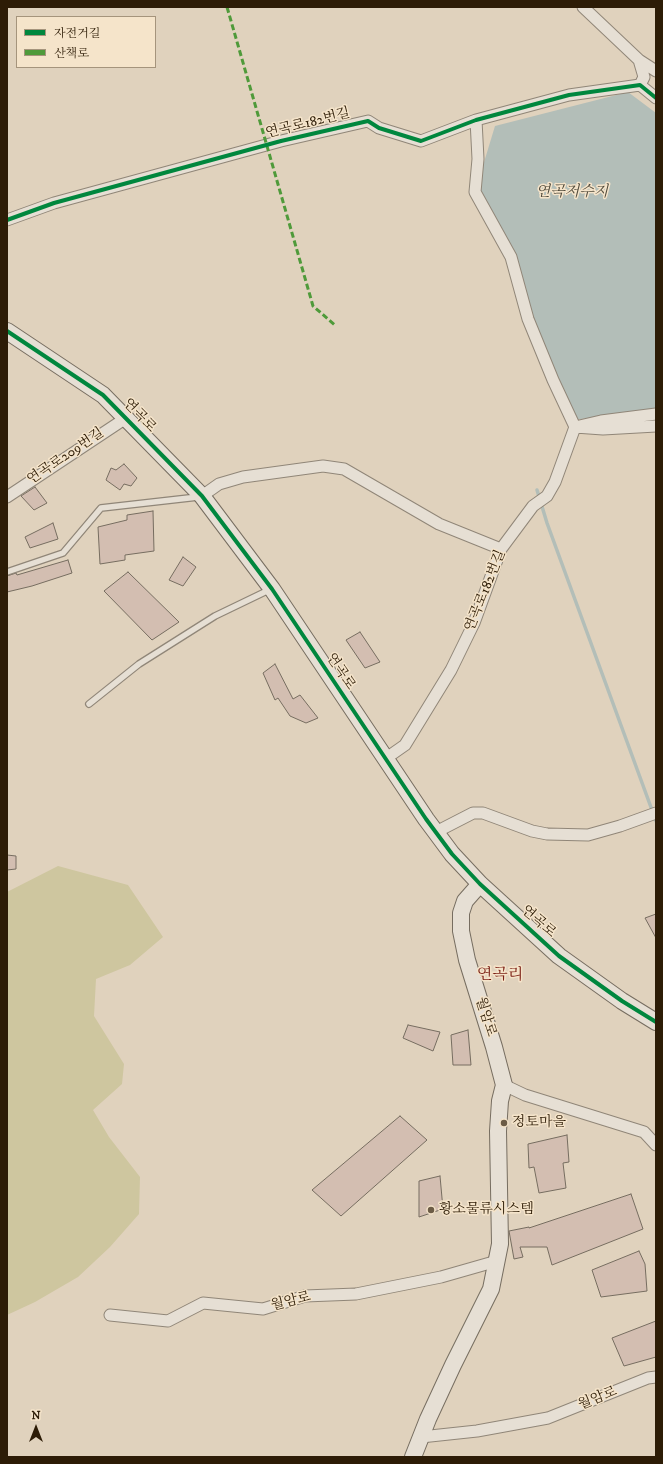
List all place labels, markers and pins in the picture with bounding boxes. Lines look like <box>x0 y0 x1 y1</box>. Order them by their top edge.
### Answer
place label: 정토마을 <box>512 1115 566 1131</box>
marker: 정토마을 <box>499 1118 509 1128</box>
place label: 황소물류시스템 <box>439 1202 534 1218</box>
marker: 황소물류시스템 <box>426 1205 436 1215</box>

